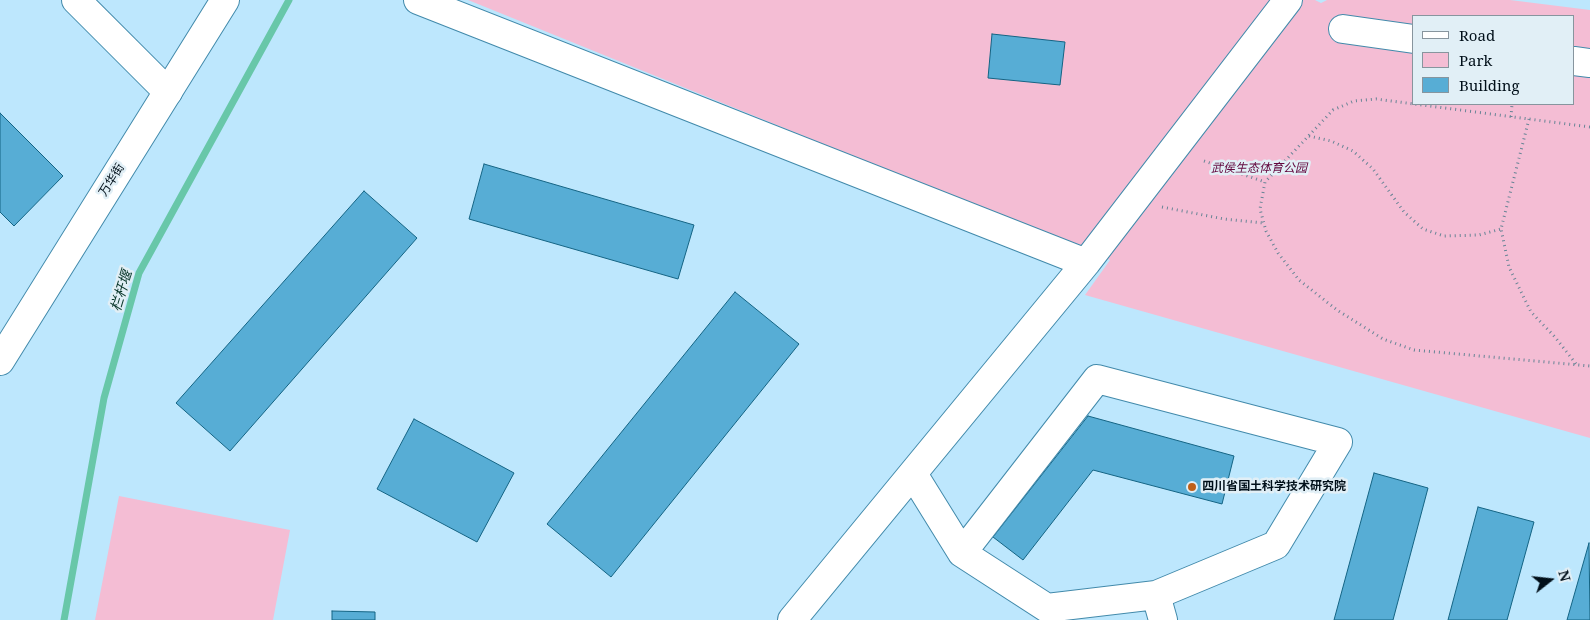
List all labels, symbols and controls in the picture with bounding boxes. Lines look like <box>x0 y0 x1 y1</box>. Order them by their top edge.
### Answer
legend <box>1412 15 1575 105</box>
text: Road <box>1459 25 1495 45</box>
text: Park <box>1459 50 1492 70</box>
text: Building <box>1459 75 1520 95</box>
street label: 万华街 <box>96 161 128 199</box>
park label: 武侯生态体育公园 <box>1211 162 1307 176</box>
water label: 栏杆堰 <box>108 268 136 314</box>
place label: 四川省国土科学技术研究院 <box>1202 480 1346 494</box>
marker: 四川省国土科学技术研究院 <box>1186 481 1198 493</box>
north arrow <box>1525 555 1575 605</box>
text: N <box>1554 568 1576 584</box>

